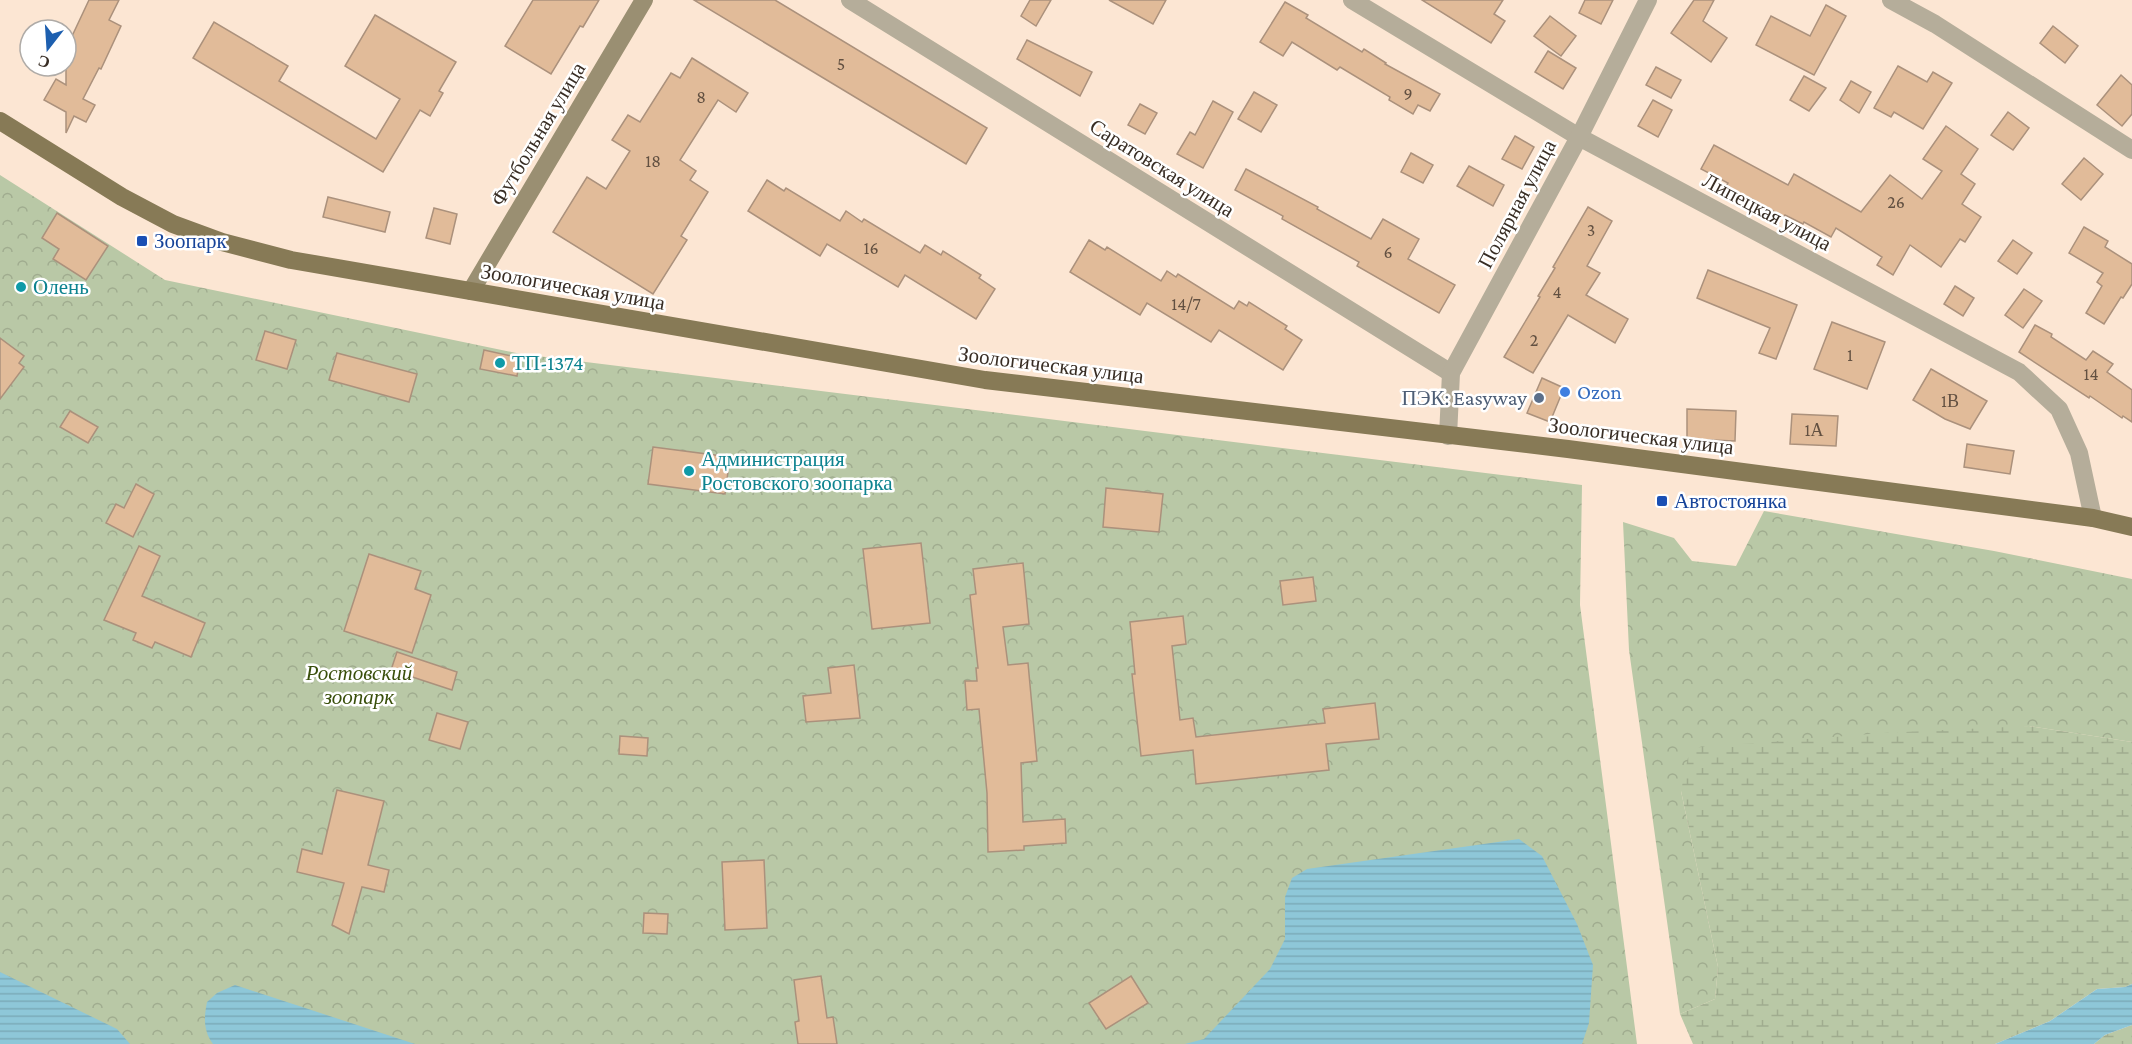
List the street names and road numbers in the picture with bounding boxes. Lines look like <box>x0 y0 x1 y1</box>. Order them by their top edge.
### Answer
street label: Футбольная улица <box>486 57 591 210</box>
street label: Саратовская улица <box>1085 114 1239 222</box>
street label: Полярная улица <box>1473 135 1561 272</box>
street label: Липецкая улица <box>1699 168 1836 256</box>
street label: Зоологическая улица <box>479 259 668 315</box>
street label: Зоологическая улица <box>957 342 1146 388</box>
street label: Зоологическая улица <box>1547 413 1736 459</box>

